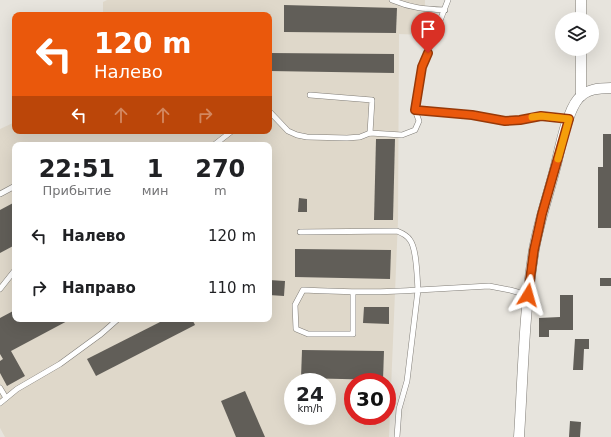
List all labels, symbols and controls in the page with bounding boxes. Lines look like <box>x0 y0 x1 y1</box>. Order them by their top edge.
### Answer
pin <box>411 12 445 53</box>
map controls <box>555 12 599 56</box>
button: layers <box>555 12 599 56</box>
icon: arrive <box>417 18 439 40</box>
text: 120 m <box>94 27 191 60</box>
icon: left <box>28 28 80 80</box>
text: Налево <box>94 61 163 82</box>
icon: left <box>68 104 90 126</box>
icon: ahead <box>110 104 132 126</box>
icon: ahead <box>152 104 174 126</box>
icon: right <box>194 104 216 126</box>
text: 22:51 <box>39 155 115 183</box>
text: 1 <box>147 155 163 183</box>
text: 270 <box>195 155 245 183</box>
text: Прибытие <box>42 183 111 198</box>
text: мин <box>142 183 169 198</box>
text: m <box>214 183 227 198</box>
icon: left <box>28 225 50 247</box>
text: Налево <box>62 227 126 245</box>
text: 120 m <box>208 227 256 245</box>
position arrow <box>507 274 549 316</box>
icon: right <box>28 277 50 299</box>
text: Направо <box>62 279 136 297</box>
text: 110 m <box>208 279 256 297</box>
speed limit sign: 30 <box>344 373 396 425</box>
text: 24 <box>296 382 324 406</box>
text: km/h <box>297 403 323 414</box>

